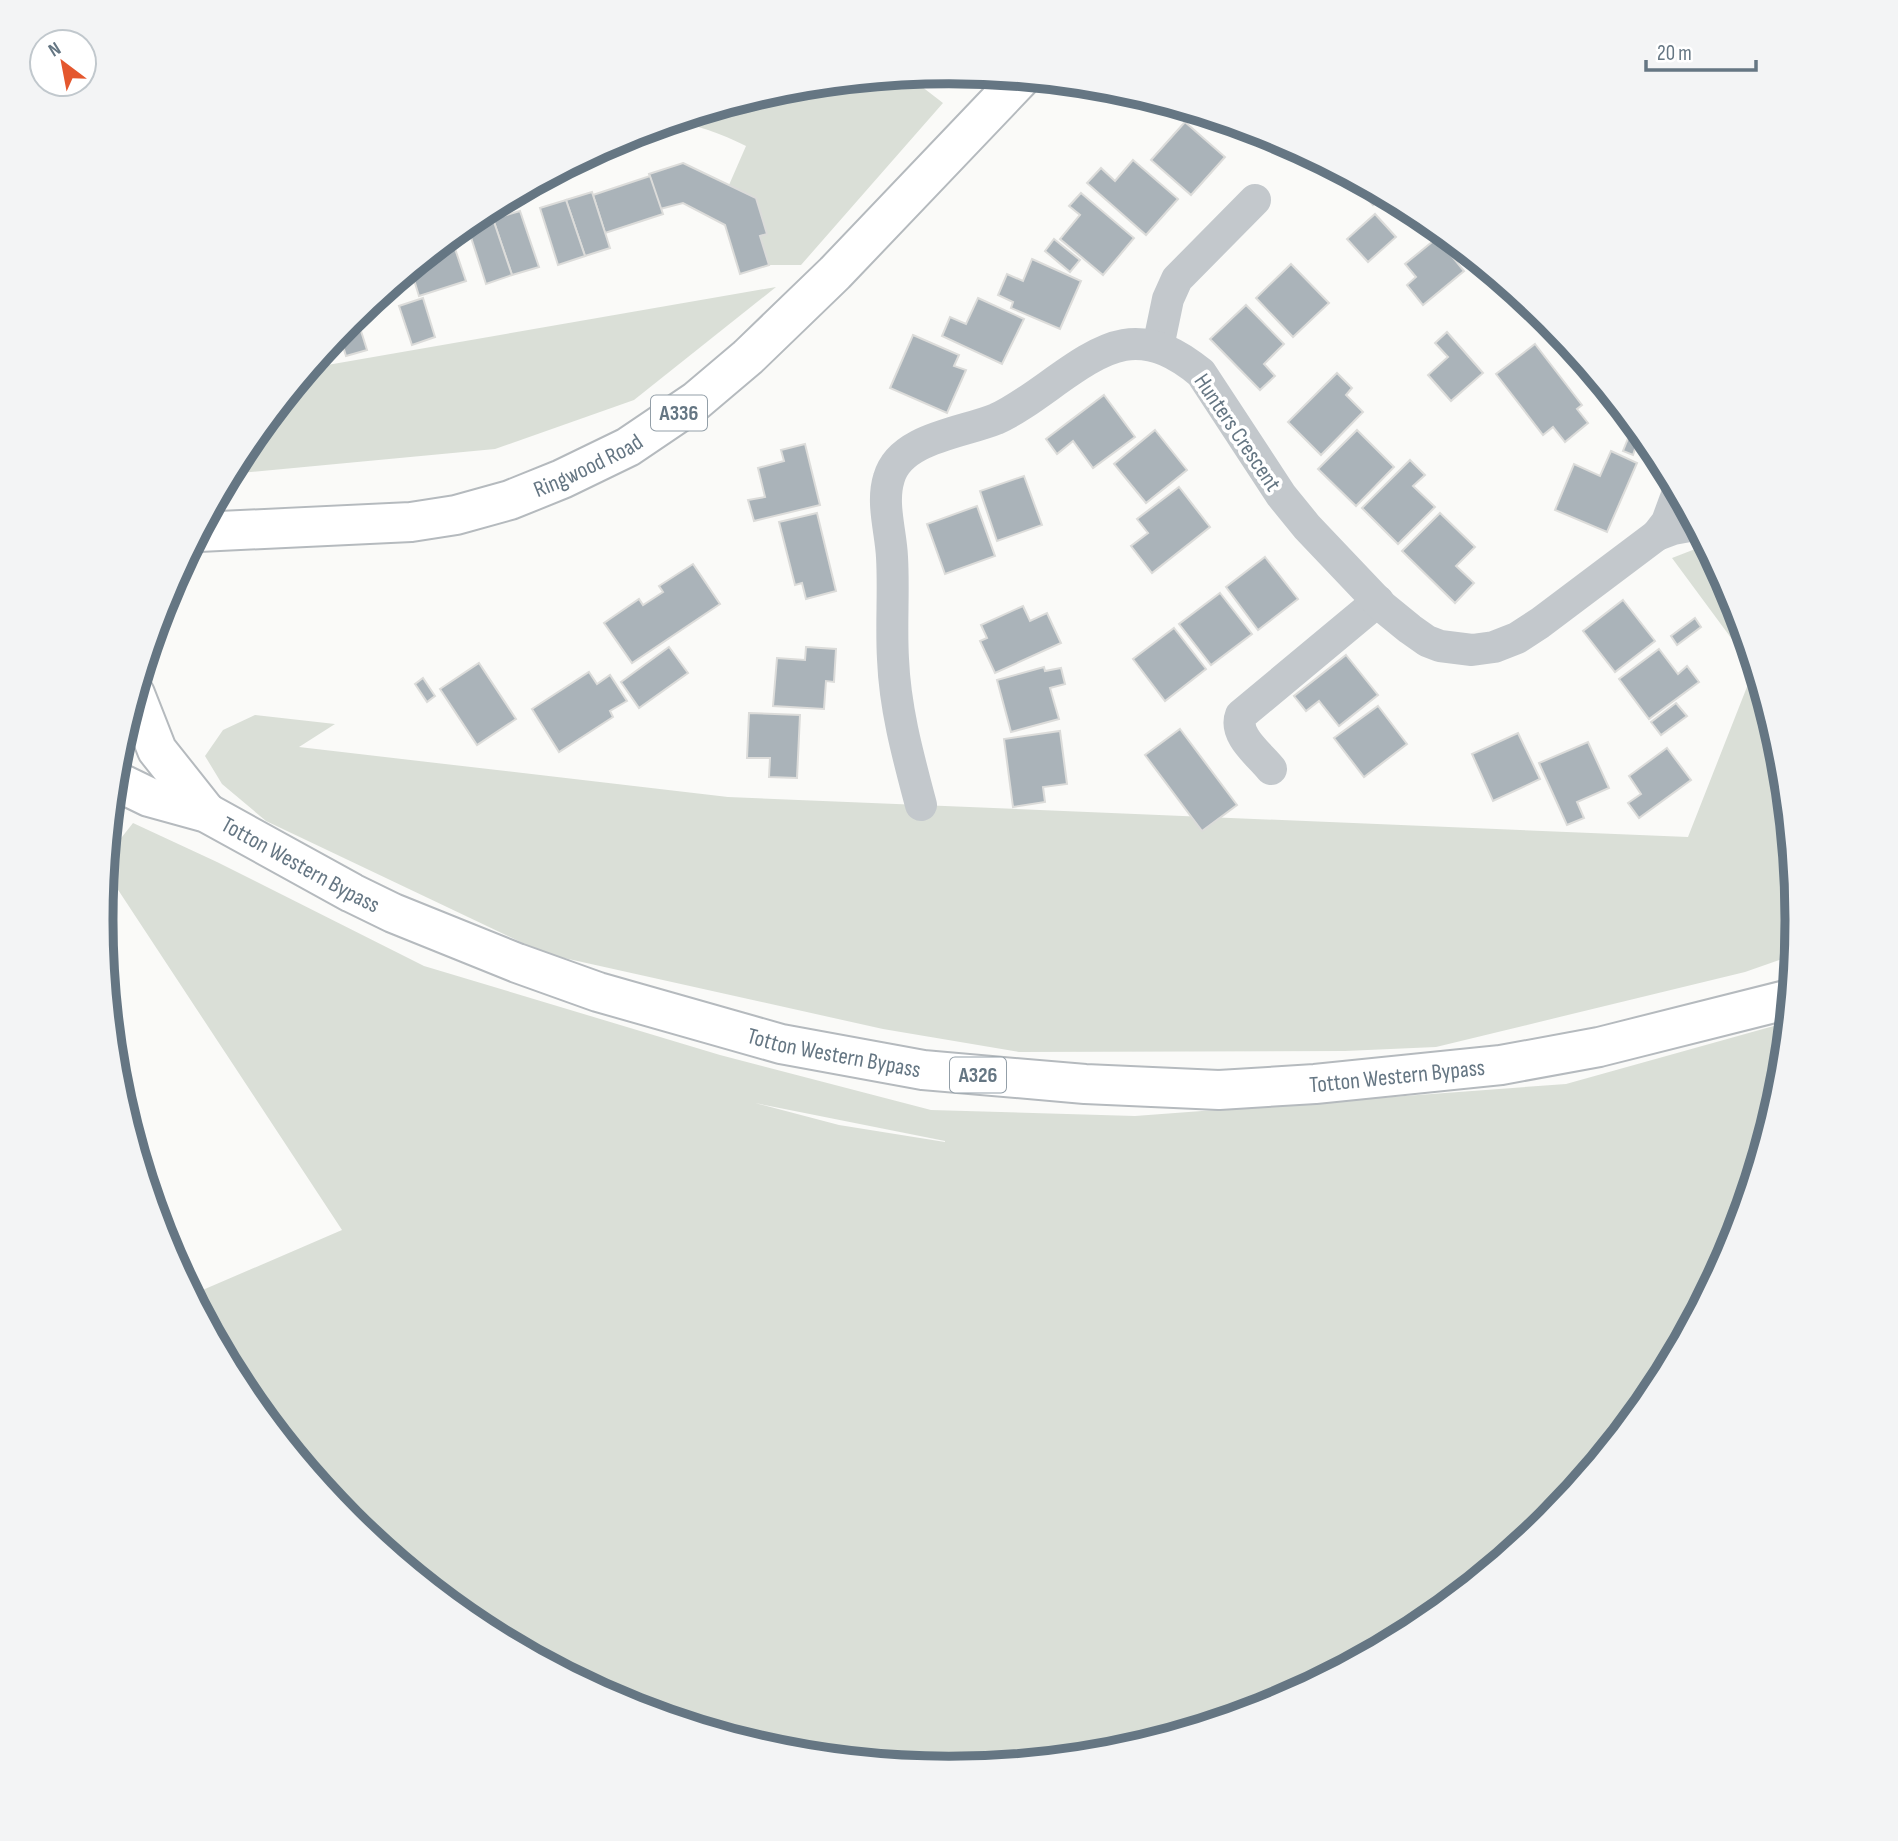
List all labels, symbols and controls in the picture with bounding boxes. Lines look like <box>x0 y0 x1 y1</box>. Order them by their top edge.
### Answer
north arrow <box>28 28 98 98</box>
scale bar <box>1646 28 1756 72</box>
text: N <box>44 37 65 62</box>
text: 20 m <box>1657 41 1692 66</box>
street label: Hunters Crescent <box>1188 368 1287 497</box>
road number: A336 <box>651 396 707 430</box>
street label: Ringwood Road <box>530 428 648 504</box>
street label: Totton Western Bypass <box>216 811 384 919</box>
street label: Totton Western Bypass <box>744 1022 923 1084</box>
street label: Totton Western Bypass <box>1309 1054 1486 1099</box>
road number: A326 <box>950 1058 1006 1092</box>

